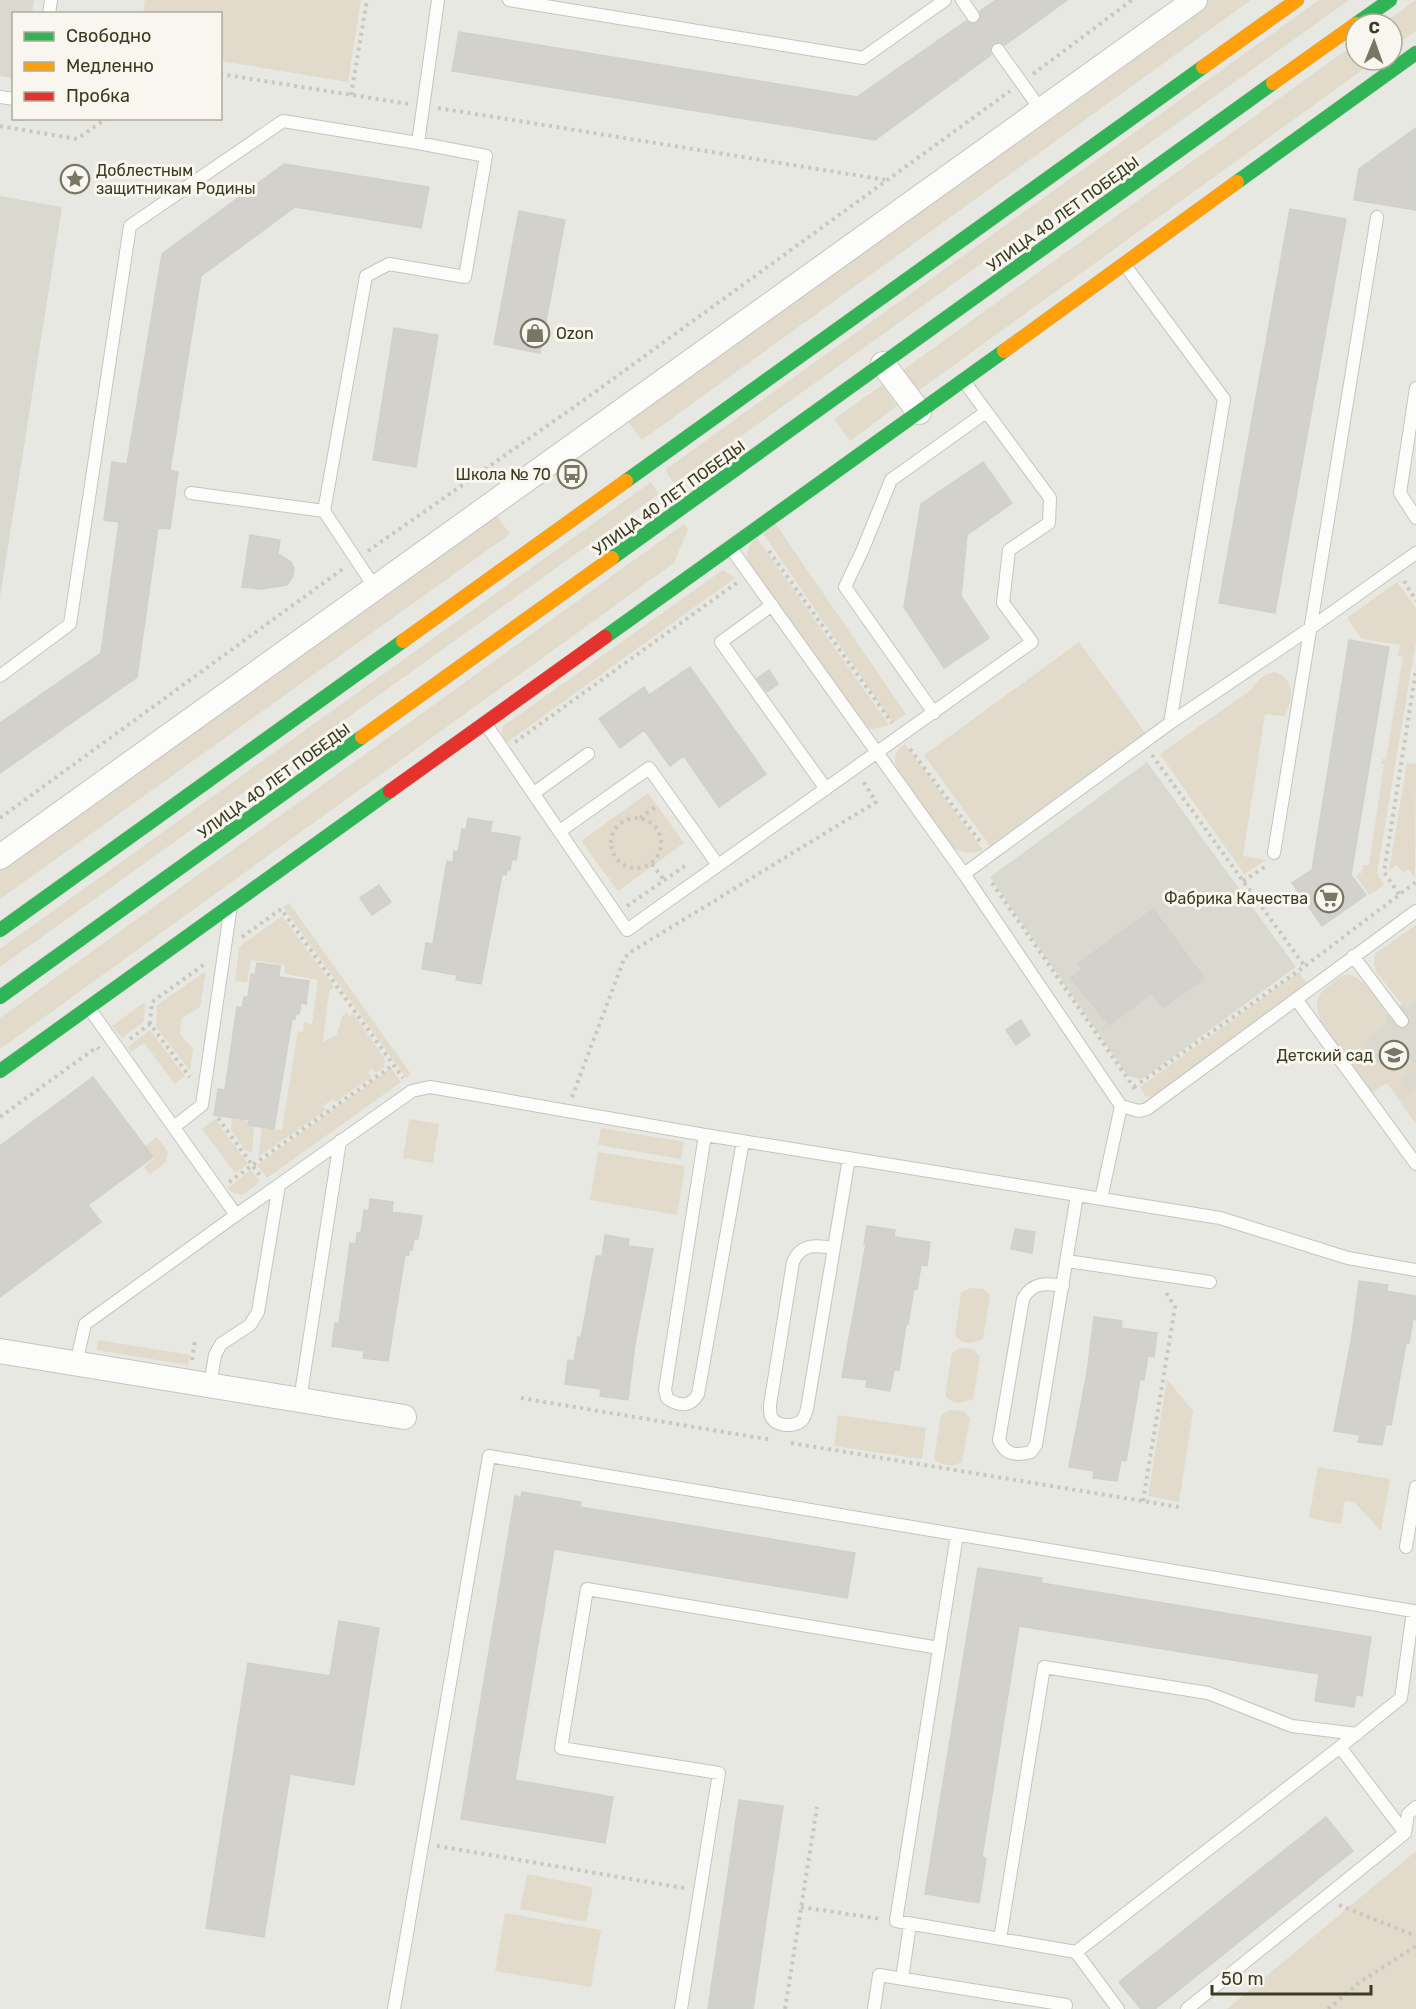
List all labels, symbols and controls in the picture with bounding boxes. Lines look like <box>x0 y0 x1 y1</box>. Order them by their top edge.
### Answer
legend <box>12 12 222 120</box>
north arrow <box>1344 12 1404 72</box>
text: С <box>1368 18 1380 37</box>
text: Свободно <box>66 25 151 47</box>
text: Медленно <box>66 55 154 77</box>
text: Пробка <box>66 85 130 107</box>
street label: УЛИЦА 40 ЛЕТ ПОБЕДЫ <box>983 152 1143 276</box>
place label: Доблестным защитникам Родины <box>96 161 256 198</box>
place icon: Доблестным защитникам Родины <box>59 163 91 195</box>
shop icon: Ozon <box>519 317 551 349</box>
place label: Ozon <box>556 324 594 343</box>
street label: УЛИЦА 40 ЛЕТ ПОБЕДЫ <box>589 436 749 560</box>
bus stop icon: Школа № 70 <box>556 458 588 490</box>
place label: Школа № 70 <box>456 465 551 484</box>
street label: УЛИЦА 40 ЛЕТ ПОБЕДЫ <box>194 719 354 843</box>
supermarket icon: Фабрика Качества <box>1313 882 1345 914</box>
place label: Фабрика Качества <box>1164 889 1308 908</box>
school or university icon: Детский сад <box>1378 1039 1410 1071</box>
place label: Детский сад <box>1276 1046 1373 1065</box>
scale bar <box>1212 1958 1371 1996</box>
text: 50 m <box>1221 1968 1264 1990</box>

